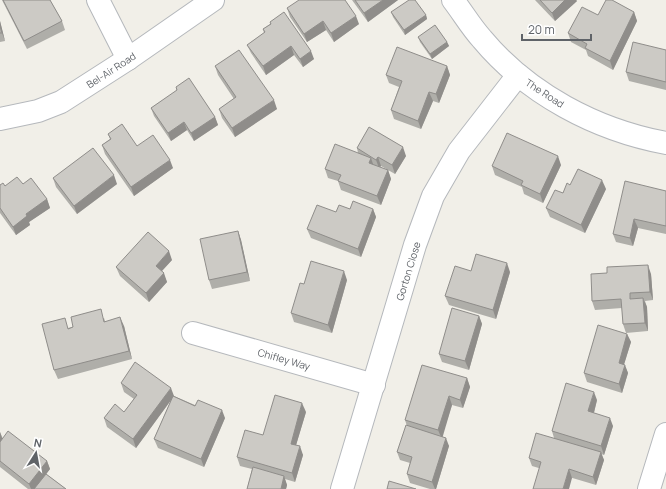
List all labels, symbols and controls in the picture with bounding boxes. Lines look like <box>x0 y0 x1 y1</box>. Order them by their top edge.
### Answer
scale bar <box>522 16 591 42</box>
text: 20 m <box>528 21 555 38</box>
street label: Bel-Air Road <box>84 49 138 91</box>
street label: The Road <box>523 75 567 111</box>
street label: Gorton Close <box>392 240 424 302</box>
street label: Chifley Way <box>256 345 313 373</box>
north arrow <box>16 433 56 473</box>
text: N <box>33 435 43 451</box>

